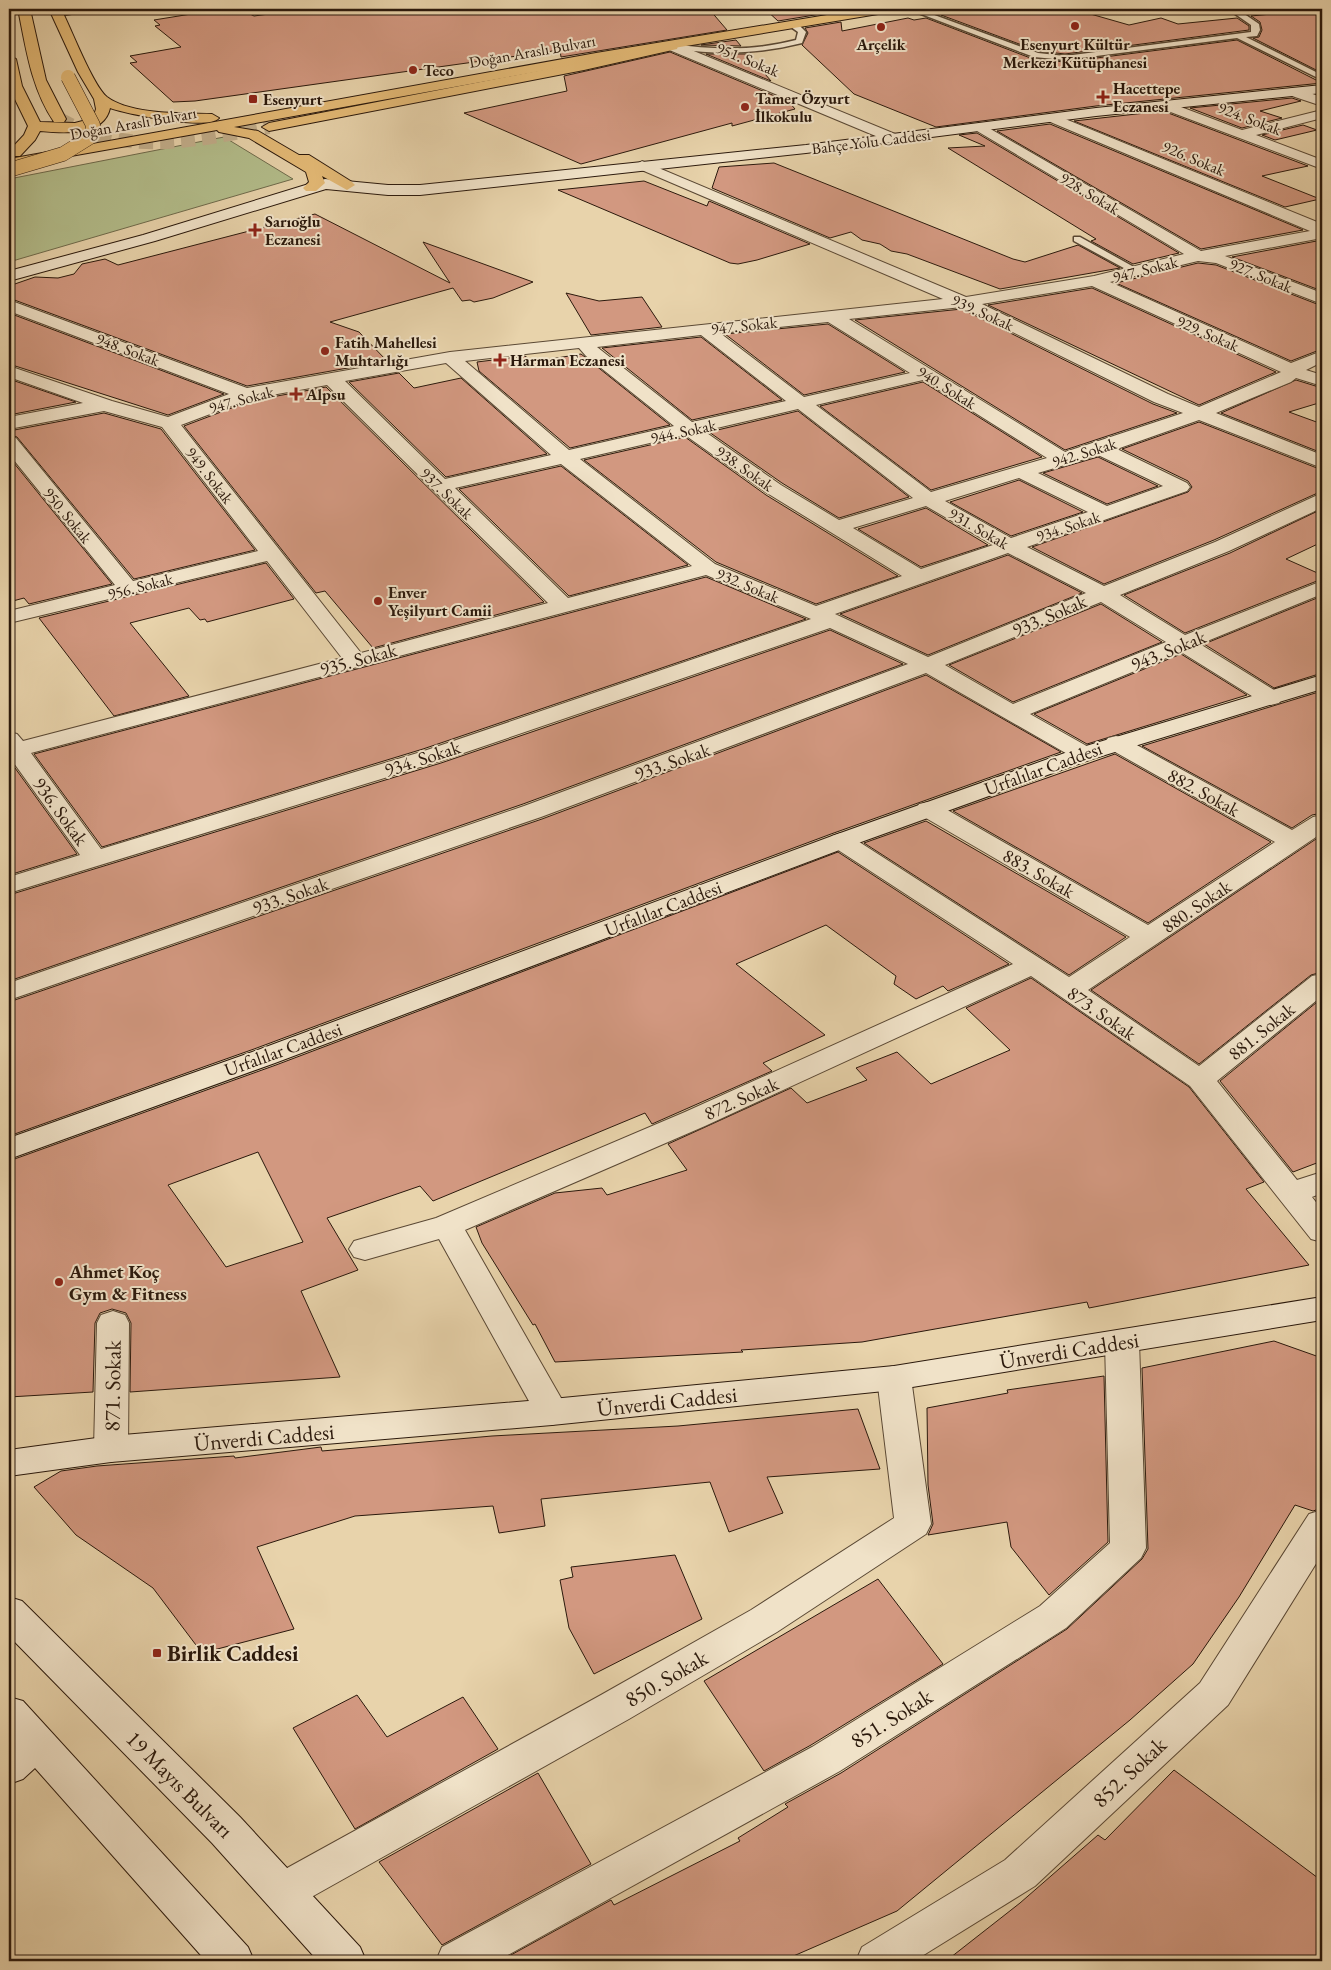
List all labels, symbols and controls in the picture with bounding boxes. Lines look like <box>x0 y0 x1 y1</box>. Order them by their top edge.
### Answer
marker: Esenyurt Kültür Merkezi Kütüphanesi <box>1069 20 1081 32</box>
marker: Arçelik <box>875 21 887 33</box>
street label: Doğan Araslı Bulvarı <box>467 30 597 73</box>
place label: Arçelik <box>855 34 906 55</box>
place label: Esenyurt Kültür Merkezi Kütüphanesi <box>1003 34 1147 73</box>
street label: 951. Sokak <box>713 37 783 82</box>
place label: Teco <box>423 60 454 81</box>
marker: Teco <box>407 64 419 76</box>
place label: Hacettepe Eczanesi <box>1113 78 1181 117</box>
place label: Tamer Özyurt İlkokulu <box>755 88 850 127</box>
place label: Esenyurt <box>263 89 322 110</box>
marker: Hacettepe Eczanesi <box>1097 91 1109 103</box>
marker: Esenyurt <box>247 93 259 105</box>
street label: 924. Sokak <box>1215 97 1285 140</box>
marker: Tamer Özyurt İlkokulu <box>739 101 751 113</box>
street label: Doğan Araslı Bulvarı <box>68 102 198 145</box>
street label: Bahçe Yolu Caddesi <box>810 124 932 159</box>
street label: 926. Sokak <box>1159 136 1229 181</box>
street label: 928. Sokak <box>1056 167 1124 220</box>
place label: Sarıoğlu Eczanesi <box>265 211 321 250</box>
marker: Sarıoğlu Eczanesi <box>249 224 261 236</box>
street label: 947. Sokak <box>1110 251 1180 288</box>
street label: 927. Sokak <box>1226 253 1296 298</box>
street label: 939. Sokak <box>948 289 1018 336</box>
street label: 929. Sokak <box>1173 310 1243 357</box>
street label: 947. Sokak <box>710 312 779 339</box>
street label: 948. Sokak <box>93 328 163 371</box>
place label: Fatih Mahellesi Muhtarlığı <box>335 332 437 371</box>
marker: Fatih Mahellesi Muhtarlığı <box>319 345 331 357</box>
place label: Harman Eczanesi <box>510 350 625 371</box>
marker: Harman Eczanesi <box>494 354 506 366</box>
street label: 940. Sokak <box>913 361 981 414</box>
street label: 947. Sokak <box>206 381 276 418</box>
place label: Alpsu <box>305 384 346 405</box>
marker: Alpsu <box>290 388 302 400</box>
street label: 944. Sokak <box>648 414 718 449</box>
street label: 942. Sokak <box>1049 433 1119 472</box>
street label: 938. Sokak <box>711 441 778 496</box>
street label: 949. Sokak <box>181 443 239 508</box>
street label: 937. Sokak <box>415 463 478 524</box>
street label: 950. Sokak <box>39 483 97 548</box>
street label: 931. Sokak <box>945 503 1013 554</box>
street label: 934. Sokak <box>1033 506 1103 547</box>
street label: 932. Sokak <box>713 563 783 608</box>
street label: 956. Sokak <box>105 568 175 605</box>
place label: Enver Yeşilyurt Camii <box>388 582 492 621</box>
street label: 933. Sokak <box>1008 588 1091 642</box>
marker: Enver Yeşilyurt Camii <box>372 595 384 607</box>
street label: 943. Sokak <box>1127 624 1210 677</box>
street label: 935. Sokak <box>317 637 401 682</box>
street label: 934. Sokak <box>381 734 465 783</box>
street label: Urfalılar Caddesi <box>981 735 1106 801</box>
street label: 933. Sokak <box>631 736 715 786</box>
street label: 882. Sokak <box>1163 762 1245 823</box>
street label: 936. Sokak <box>27 772 95 851</box>
street label: 883. Sokak <box>998 843 1080 905</box>
street label: 933. Sokak <box>249 870 333 920</box>
street label: 880. Sokak <box>1157 873 1237 939</box>
street label: Urfalılar Caddesi <box>601 875 726 942</box>
street label: 873. Sokak <box>1062 981 1142 1047</box>
street label: 881. Sokak <box>1223 996 1301 1066</box>
street label: Urfalılar Caddesi <box>221 1016 346 1082</box>
street label: 872. Sokak <box>700 1071 783 1126</box>
place label: Ahmet Koç Gym & Fitness <box>68 1259 187 1306</box>
marker: Ahmet Koç Gym & Fitness <box>53 1276 65 1288</box>
street label: Ünverdi Caddesi <box>997 1325 1141 1376</box>
street label: 871. Sokak <box>97 1339 128 1432</box>
street label: Ünverdi Caddesi <box>595 1380 739 1423</box>
street label: Ünverdi Caddesi <box>193 1417 336 1458</box>
place label: Birlik Caddesi <box>167 1639 299 1668</box>
street label: 850. Sokak <box>619 1643 714 1714</box>
marker: Birlik Caddesi <box>151 1647 163 1659</box>
street label: 851. Sokak <box>845 1682 938 1755</box>
street label: 19 Mayıs Bulvarı <box>120 1724 240 1844</box>
street label: 852. Sokak <box>1086 1730 1173 1814</box>

